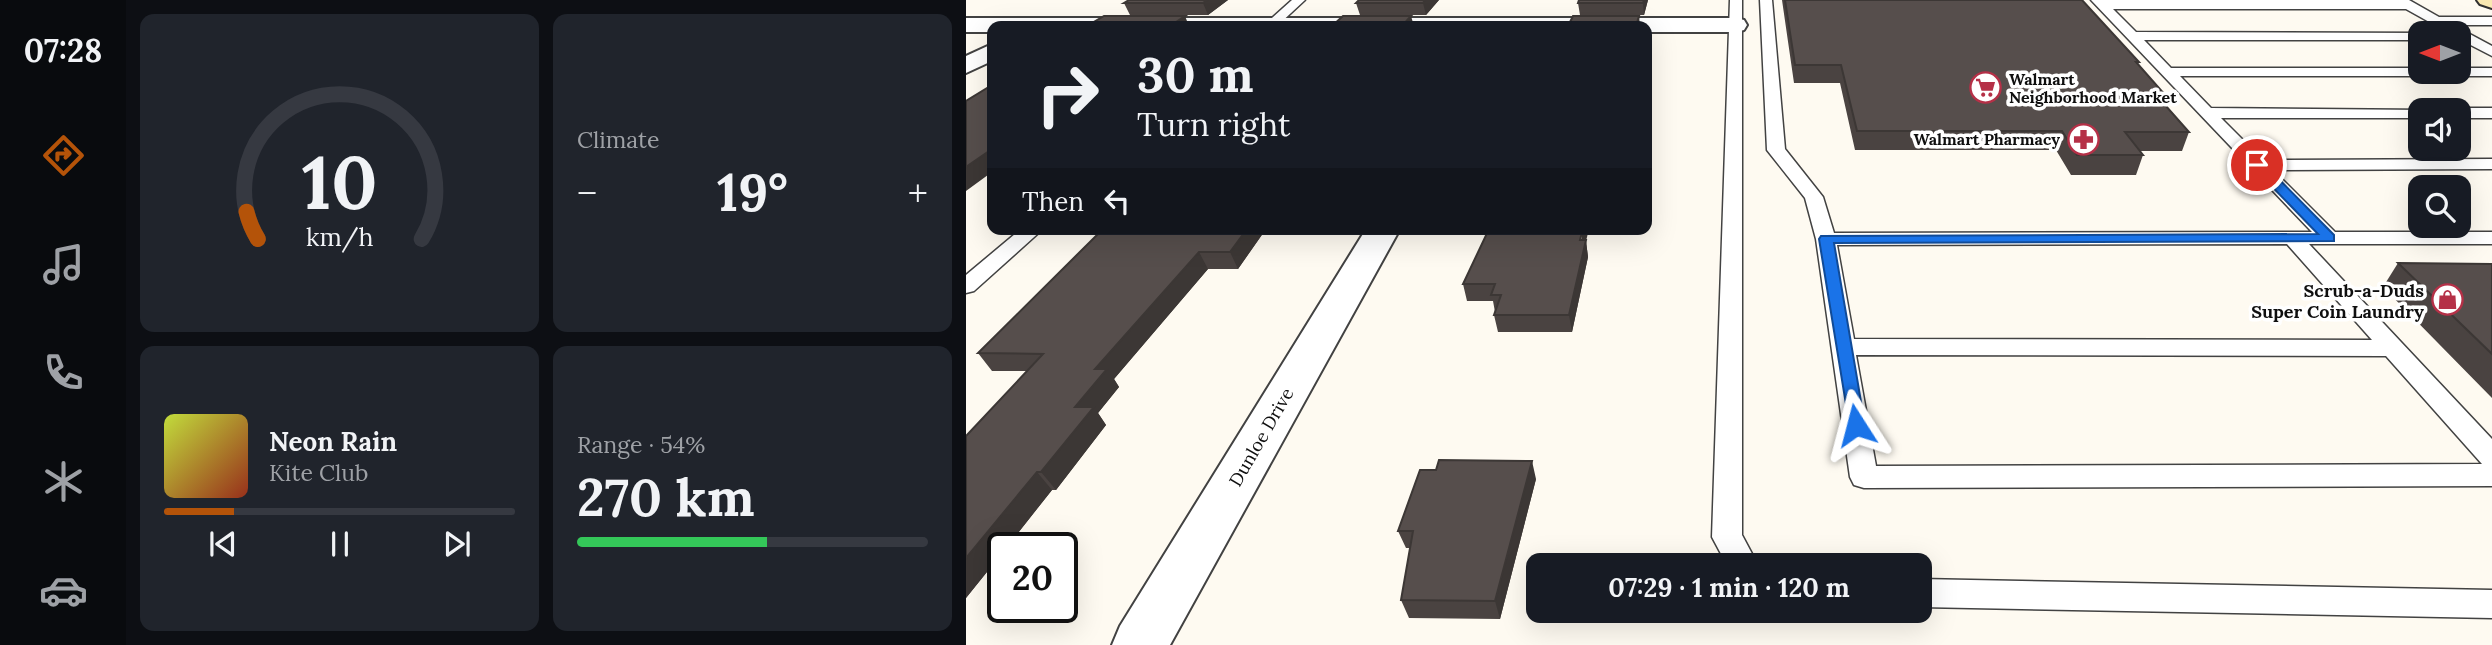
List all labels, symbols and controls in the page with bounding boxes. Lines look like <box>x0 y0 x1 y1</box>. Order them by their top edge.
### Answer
north arrow <box>2408 21 2471 84</box>
map controls <box>2408 21 2471 238</box>
text: 07:28 <box>24 30 102 71</box>
text: 30 m <box>1137 43 1254 105</box>
icon: right <box>1022 49 1113 140</box>
place label: Walmart Neighborhood Market <box>2009 69 2177 107</box>
supermarket icon: Walmart Neighborhood Market <box>1969 71 2003 105</box>
button: sound <box>2408 98 2471 161</box>
text: Turn right <box>1137 104 1290 145</box>
pharmacy icon: Walmart Pharmacy <box>2066 122 2100 156</box>
text: Climate <box>577 125 659 154</box>
place label: Walmart Pharmacy <box>1914 129 2060 149</box>
icon: directions <box>39 131 88 180</box>
pin <box>2227 135 2287 195</box>
text: 10 <box>302 136 377 229</box>
icon: arrive <box>2238 146 2276 184</box>
text: 19° <box>717 159 788 225</box>
text: − <box>577 169 597 217</box>
text: + <box>908 169 928 217</box>
button: search <box>2408 175 2471 238</box>
icon: left <box>1098 182 1136 220</box>
text: Then <box>1022 185 1084 218</box>
text: km/h <box>306 221 373 253</box>
icon: music <box>39 240 88 289</box>
place label: Scrub-a-Duds Super Coin Laundry <box>2251 279 2424 323</box>
shop icon: Scrub-a-Duds Super Coin Laundry <box>2430 283 2464 317</box>
icon: phone <box>39 348 88 397</box>
street label: Dunloe Drive <box>1224 383 1299 490</box>
position arrow <box>1819 388 1893 462</box>
text: Neon Rain <box>269 425 397 458</box>
text: Range · 54% <box>577 430 705 459</box>
icon: climate <box>39 457 88 506</box>
text: Kite Club <box>269 458 368 487</box>
text: 270 km <box>577 464 755 530</box>
icon: previous <box>204 525 242 563</box>
icon: pause <box>321 525 359 563</box>
icon: next <box>438 525 476 563</box>
speed limit sign: 20 <box>987 532 1078 623</box>
icon: car <box>39 566 88 615</box>
text: 07:29 · 1 min · 120 m <box>1608 571 1850 604</box>

